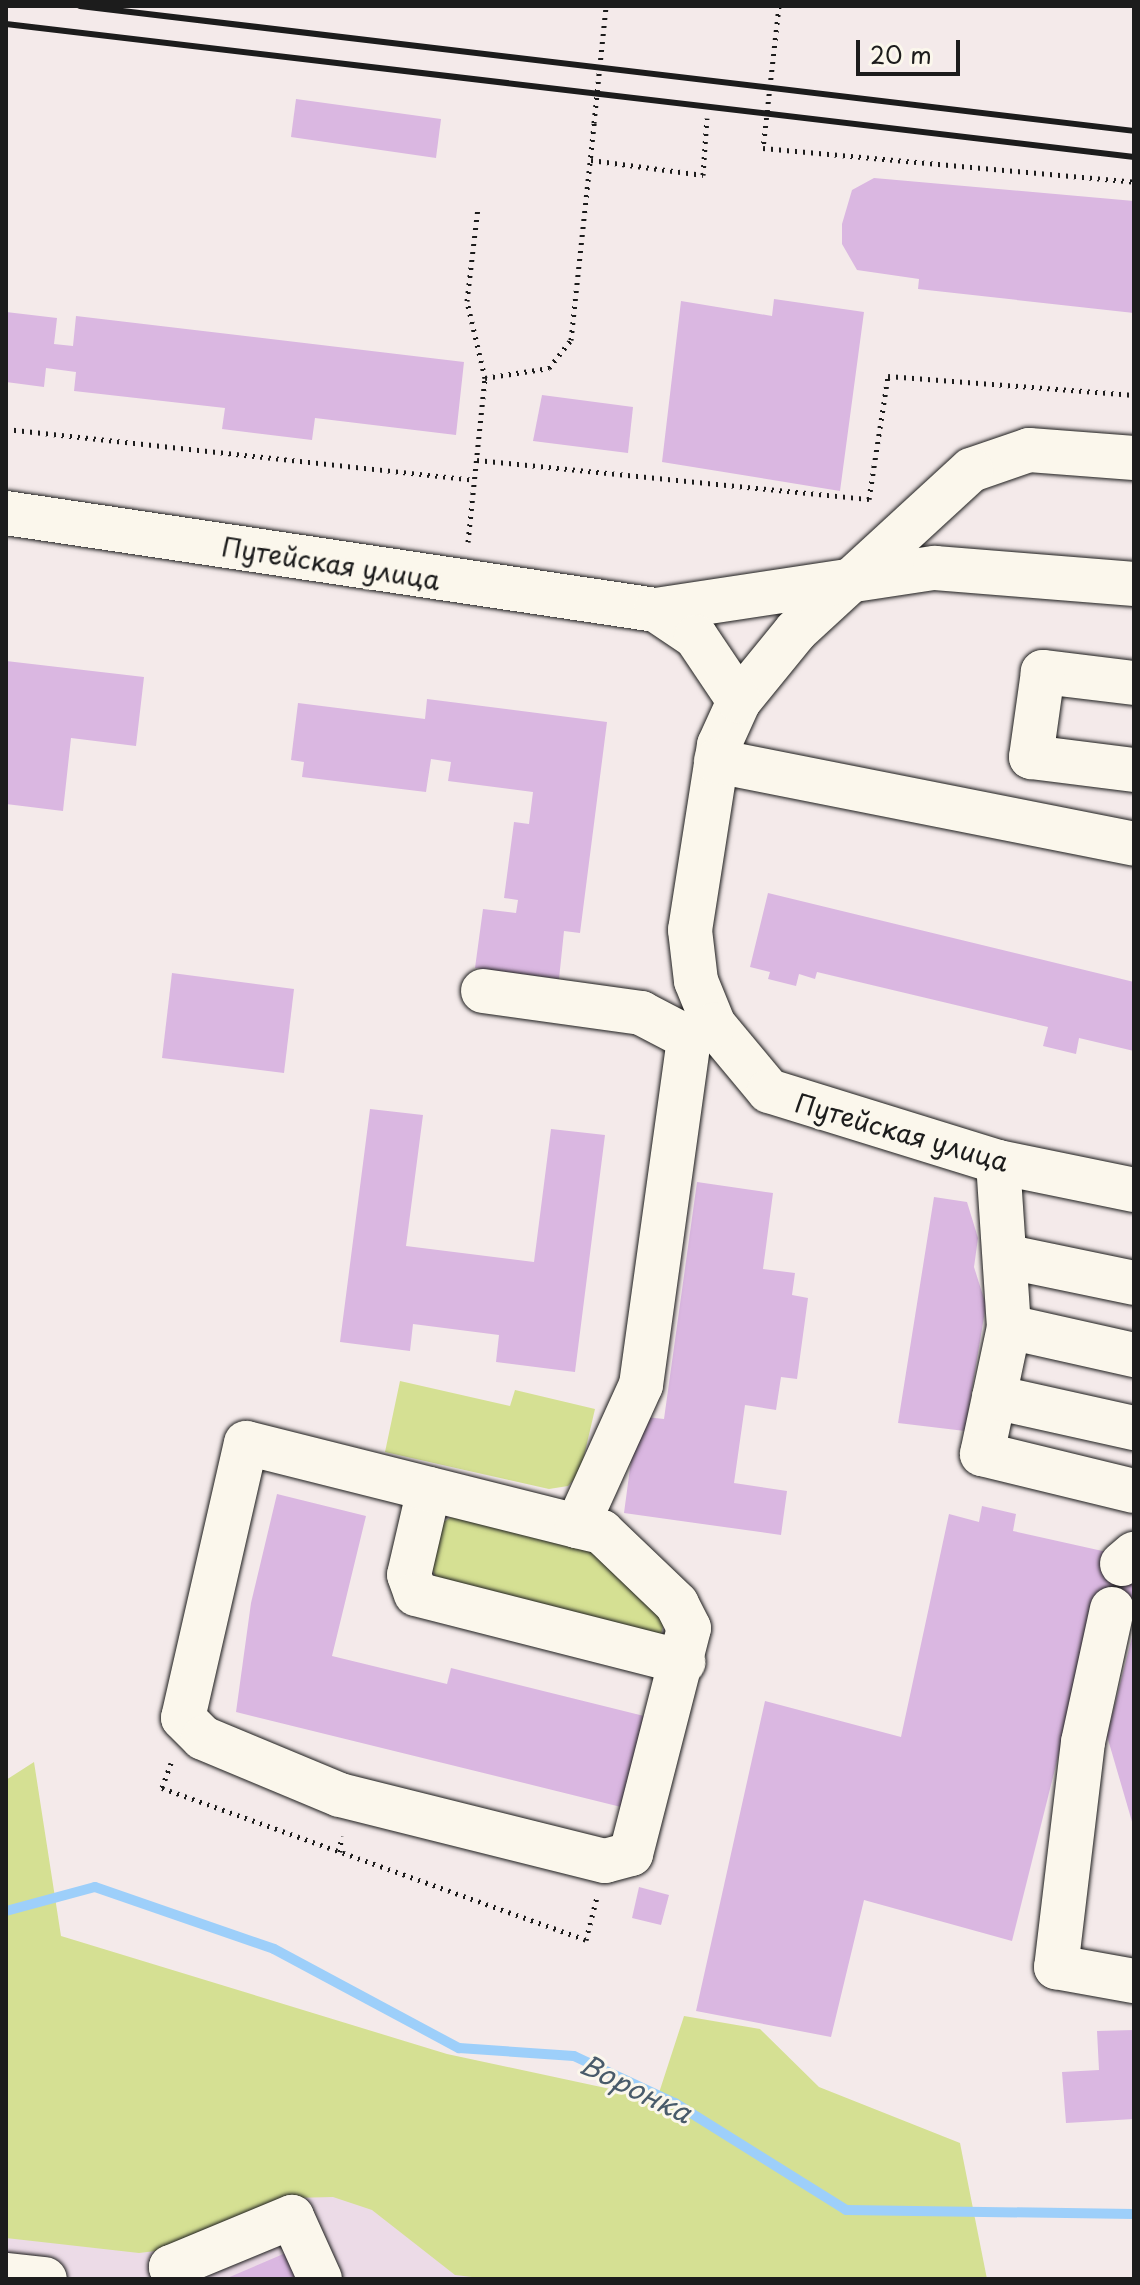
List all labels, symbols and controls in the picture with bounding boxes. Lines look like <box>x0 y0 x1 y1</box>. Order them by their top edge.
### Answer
scale bar <box>860 24 964 74</box>
text: 20 m <box>870 36 932 72</box>
street label: Путейская улица <box>219 530 443 596</box>
street label: Путейская улица <box>791 1086 1013 1178</box>
water label: Воронка <box>575 2047 697 2129</box>

